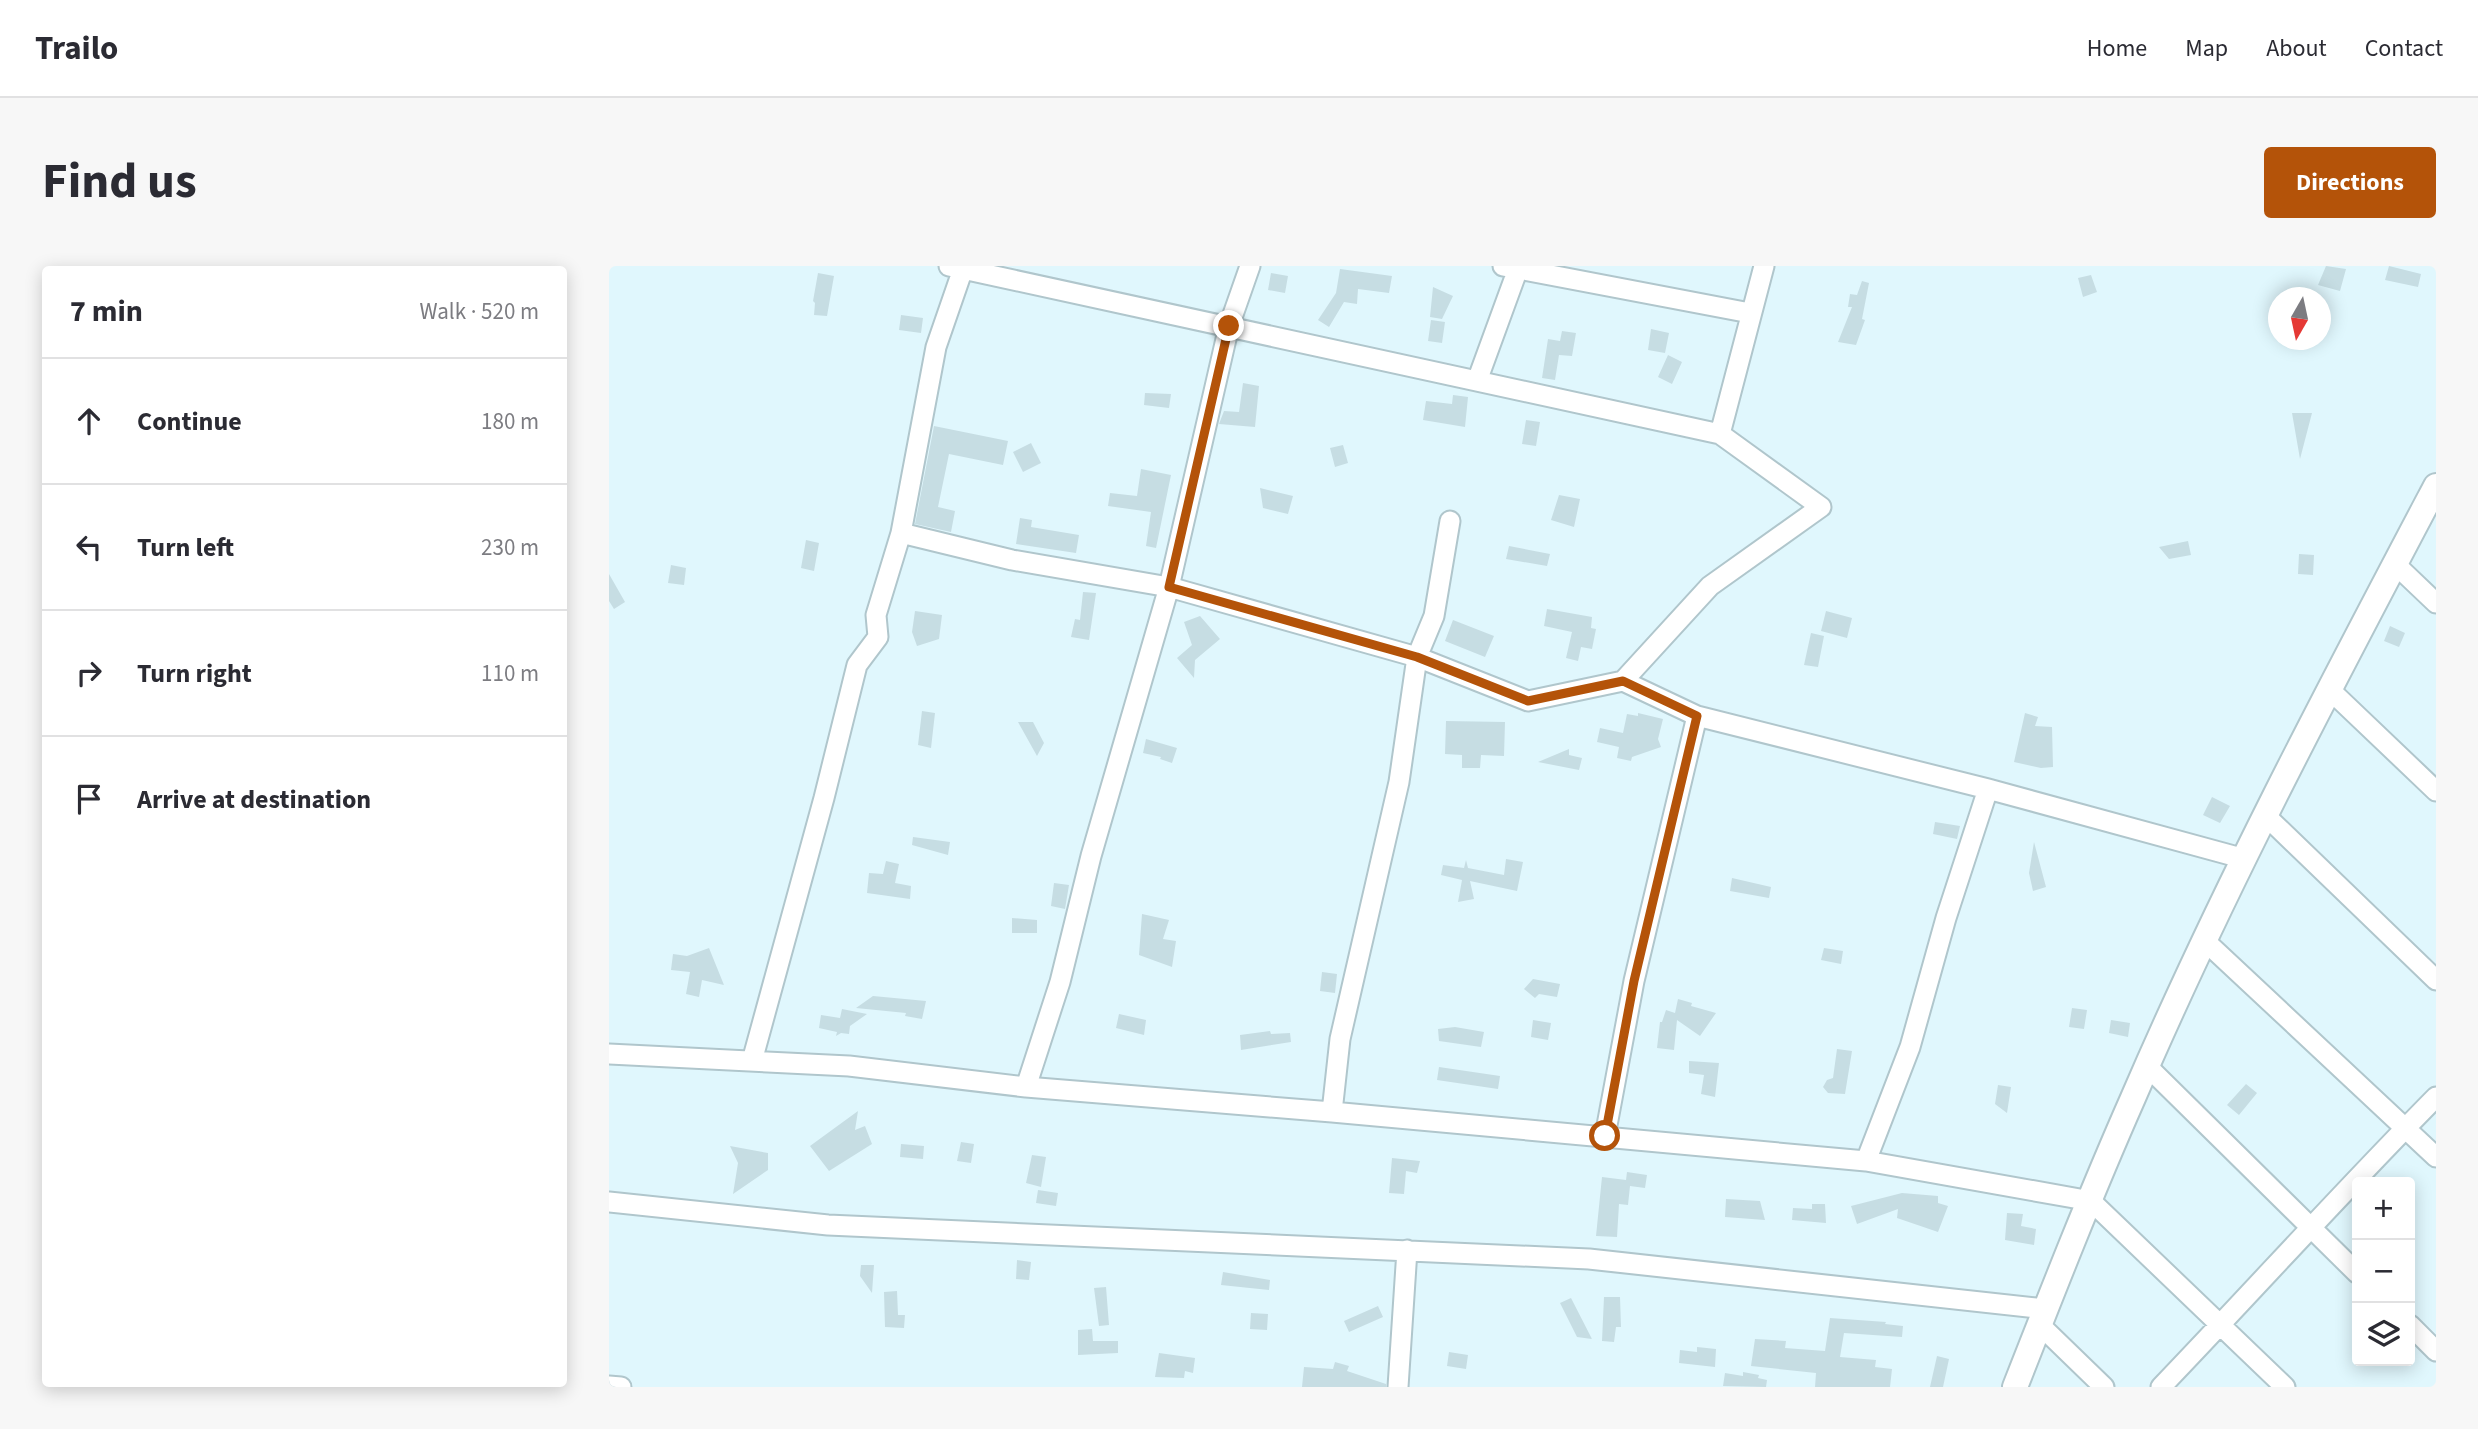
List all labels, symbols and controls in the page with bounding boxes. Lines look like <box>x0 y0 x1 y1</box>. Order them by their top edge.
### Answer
text: Trailo <box>35 25 118 72</box>
text: Home <box>2087 31 2147 66</box>
text: Map <box>2185 31 2228 66</box>
text: About <box>2266 31 2327 66</box>
text: Contact <box>2365 31 2443 66</box>
text: Find us <box>42 147 197 217</box>
button: Directions <box>2264 147 2436 218</box>
north arrow <box>2268 287 2331 350</box>
text: 7 min <box>70 290 143 333</box>
text: Walk · 520 m <box>420 295 539 328</box>
route end <box>1213 310 1244 341</box>
icon: ahead <box>70 402 108 440</box>
text: Continue <box>137 403 242 440</box>
text: 180 m <box>481 405 539 438</box>
icon: left <box>70 528 108 566</box>
text: Turn left <box>137 529 234 566</box>
text: 230 m <box>481 531 539 564</box>
icon: right <box>70 654 108 692</box>
text: Turn right <box>137 655 252 692</box>
text: 110 m <box>481 657 539 690</box>
icon: arrive <box>70 780 108 818</box>
text: Arrive at destination <box>137 781 371 818</box>
route start <box>1589 1120 1620 1151</box>
map controls <box>2352 1177 2415 1366</box>
button: + <box>2352 1177 2415 1240</box>
button: − <box>2352 1240 2415 1303</box>
button: layers <box>2352 1303 2415 1366</box>

